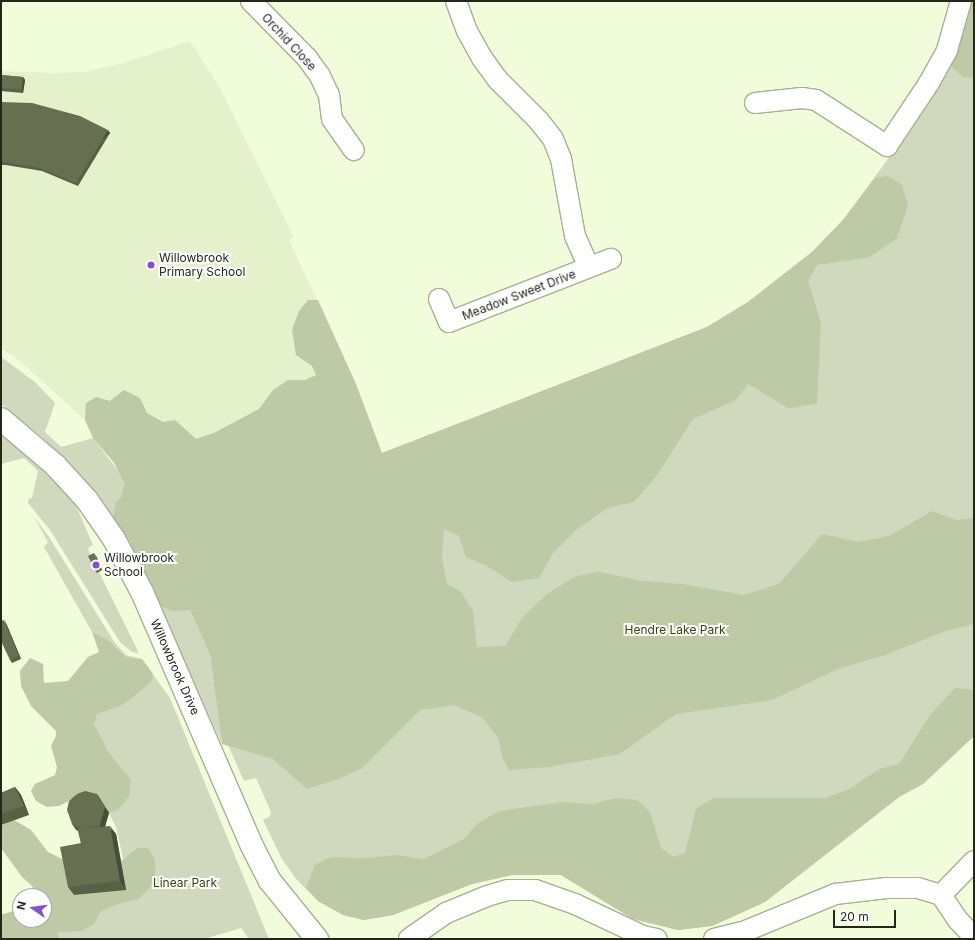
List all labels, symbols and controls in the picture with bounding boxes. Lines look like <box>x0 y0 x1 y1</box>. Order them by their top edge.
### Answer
street label: Orchid Close <box>259 10 319 74</box>
place label: Willowbrook Primary School <box>159 251 245 279</box>
marker: Willowbrook Primary School <box>146 260 156 270</box>
street label: Meadow Sweet Drive <box>460 267 578 323</box>
place label: Willowbrook School <box>104 551 174 579</box>
marker: Willowbrook School <box>91 560 101 570</box>
street label: Willowbrook Drive <box>147 617 203 717</box>
park label: Hendre Lake Park <box>625 623 725 637</box>
park label: Linear Park <box>153 876 217 890</box>
north arrow <box>12 888 52 928</box>
text: N <box>14 900 29 911</box>
scale bar <box>835 902 898 928</box>
text: 20 m <box>840 909 869 924</box>

